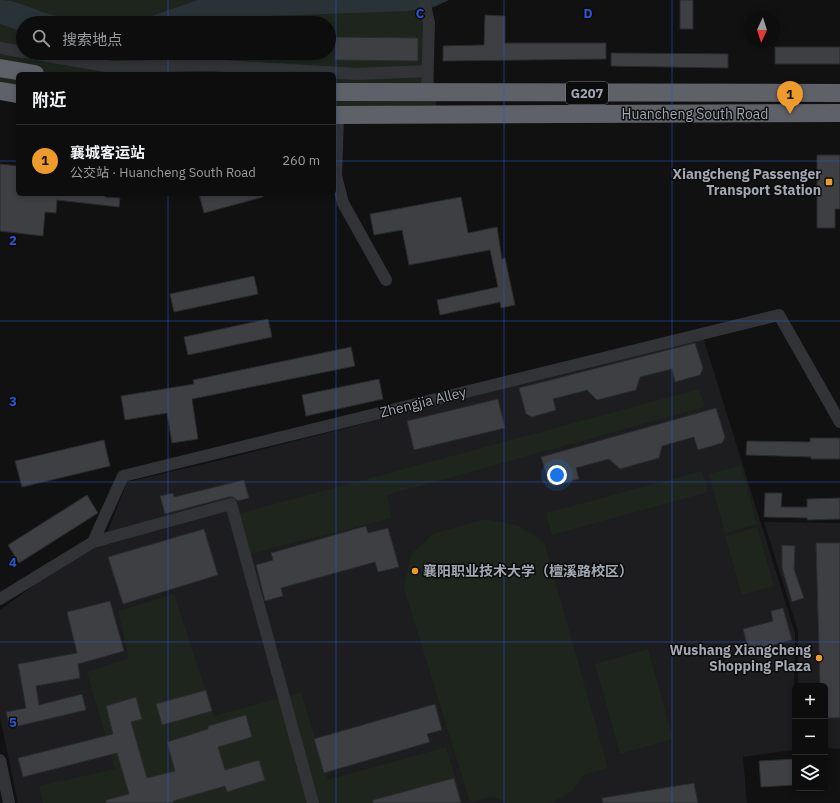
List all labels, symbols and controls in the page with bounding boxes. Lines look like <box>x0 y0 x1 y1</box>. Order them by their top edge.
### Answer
text: C <box>416 5 425 22</box>
text: D <box>583 5 593 22</box>
north arrow <box>744 12 780 48</box>
search box <box>16 16 336 60</box>
icon: search <box>30 27 52 49</box>
text: 搜索地点 <box>62 30 122 49</box>
pin: 1 <box>777 81 803 114</box>
road number: G207 <box>566 82 608 104</box>
text: 附近 <box>32 89 66 111</box>
street label: Huancheng South Road <box>622 105 768 123</box>
text: 襄城客运站 <box>70 143 145 162</box>
text: 1 <box>41 152 49 169</box>
text: 260 m <box>282 152 320 169</box>
text: 公交站 · Huancheng South Road <box>70 164 256 181</box>
place label: Xiangcheng Passenger Transport Station <box>672 165 821 199</box>
marker: Xiangcheng Passenger Transport Station <box>824 177 834 187</box>
text: 2 <box>9 232 17 249</box>
street label: Zhengjia Alley <box>378 383 468 421</box>
text: 3 <box>9 393 17 410</box>
your location <box>547 465 567 485</box>
text: 4 <box>9 554 17 571</box>
place label: 襄阳职业技术大学（檀溪路校区） <box>423 562 633 580</box>
marker: 襄阳职业技术大学（檀溪路校区） <box>410 566 420 576</box>
place label: Wushang Xiangcheng Shopping Plaza <box>669 641 811 675</box>
marker: Wushang Xiangcheng Shopping Plaza <box>814 653 824 663</box>
map controls <box>792 683 828 791</box>
button: + <box>792 683 828 719</box>
text: 5 <box>9 714 17 731</box>
button: − <box>792 719 828 755</box>
button: layers <box>792 755 828 791</box>

